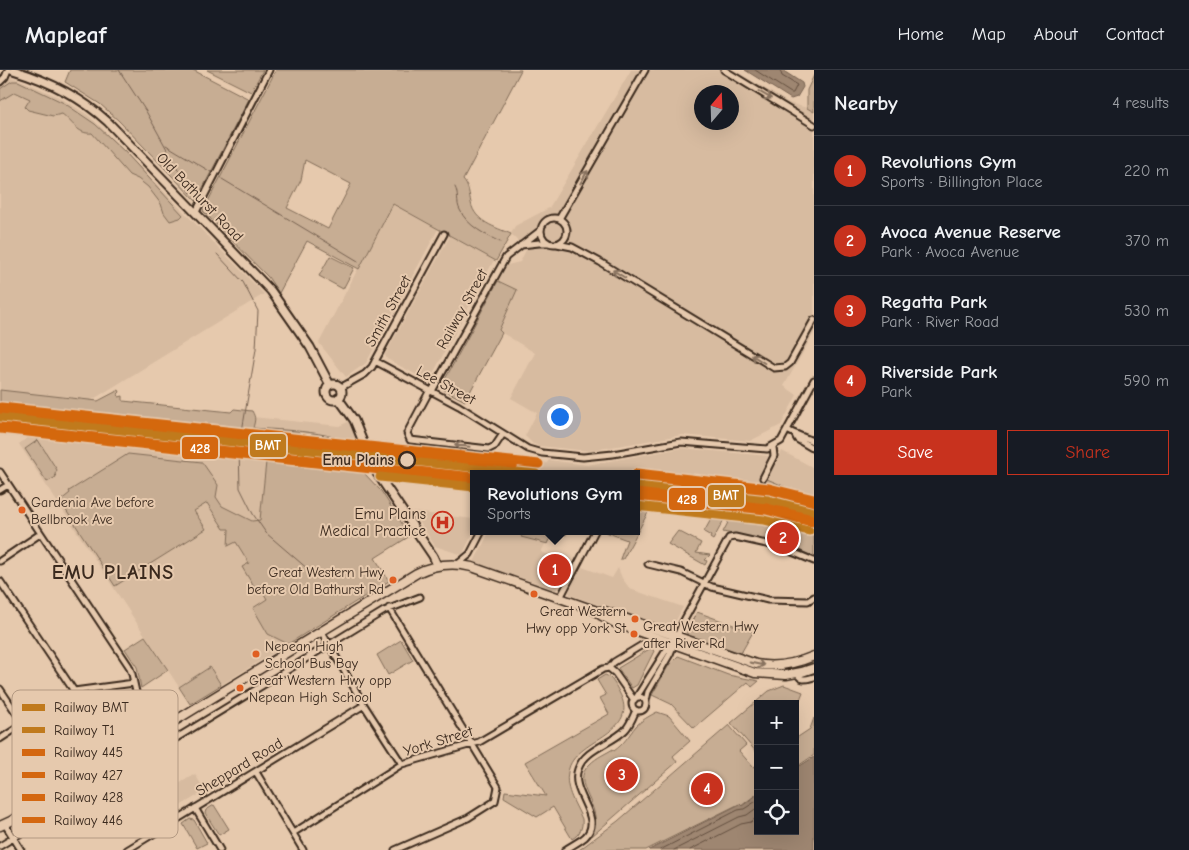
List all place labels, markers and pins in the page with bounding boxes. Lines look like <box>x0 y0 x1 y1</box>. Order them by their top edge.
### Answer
place label: Emu Plains <box>322 451 394 469</box>
marker: Emu Plains <box>398 451 416 469</box>
place label: Gardenia Ave before Bellbrook Ave <box>31 494 154 528</box>
marker: Gardenia Ave before Bellbrook Ave <box>17 505 27 515</box>
place label: Emu Plains Medical Practice <box>320 505 426 540</box>
hospital icon: Emu Plains Medical Practice <box>430 511 454 535</box>
pin: 2 <box>767 519 799 557</box>
pin: 1 <box>539 551 571 589</box>
place label: Great Western Hwy before Old Bathurst Rd <box>247 564 385 598</box>
marker: Great Western Hwy before Old Bathurst Rd <box>388 575 398 585</box>
unlabelled marker <box>529 589 539 599</box>
place label: Great Western Hwy opp York St <box>526 603 627 637</box>
marker: Great Western Hwy opp York St <box>630 614 640 624</box>
place label: Great Western Hwy after River Rd <box>643 618 759 652</box>
marker: Great Western Hwy after River Rd <box>629 629 639 639</box>
place label: Nepean High School Bus Bay <box>265 638 359 672</box>
marker: Nepean High School Bus Bay <box>251 649 261 659</box>
place label: Great Western Hwy opp Nepean High School <box>249 672 392 706</box>
marker: Great Western Hwy opp Nepean High School <box>235 683 245 693</box>
pin: 3 <box>606 756 638 794</box>
pin: 4 <box>691 770 723 808</box>

